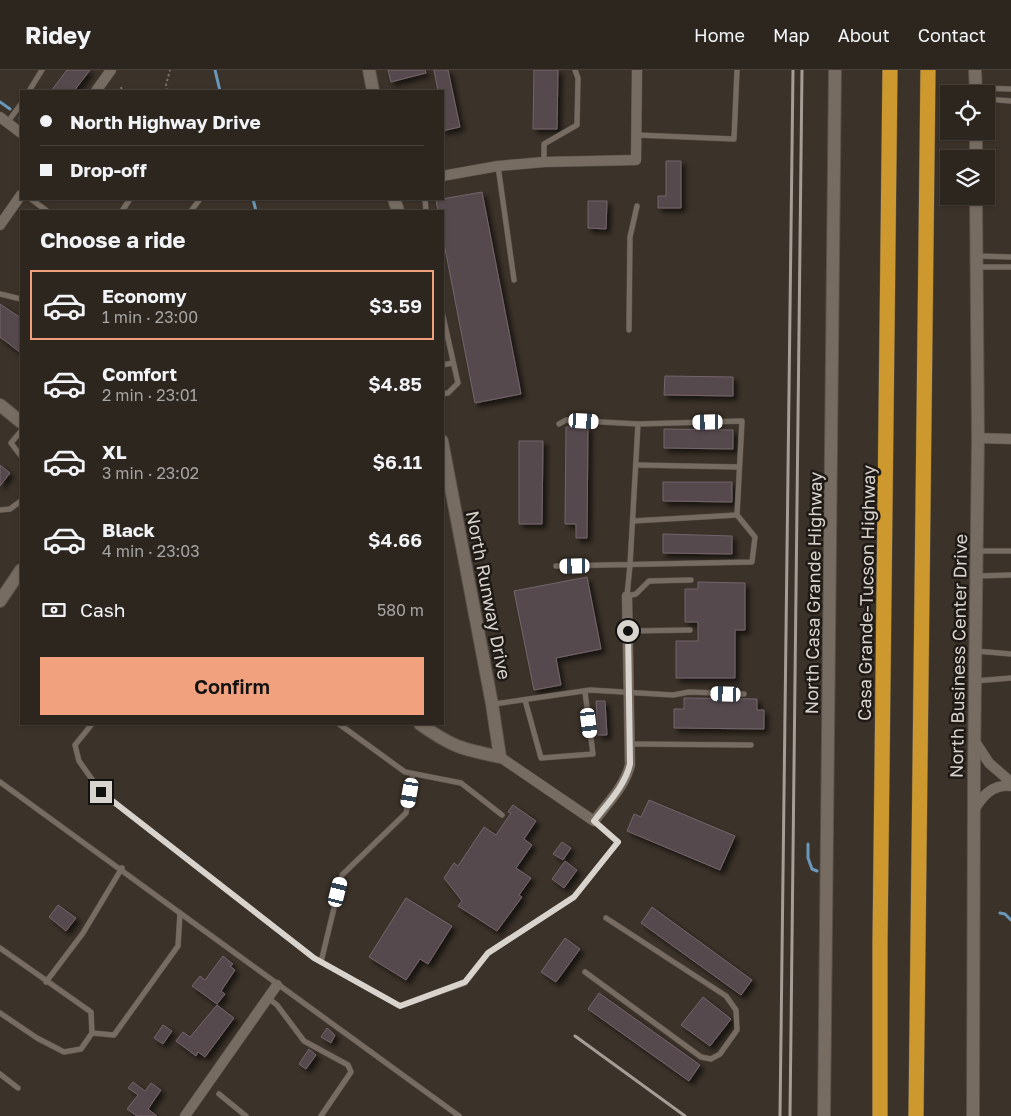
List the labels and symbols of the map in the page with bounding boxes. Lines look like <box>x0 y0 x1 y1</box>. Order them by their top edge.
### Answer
car <box>568 413 599 429</box>
car <box>692 414 723 430</box>
street label: Casa Grande-Tucson Highway <box>853 465 879 721</box>
street label: North Casa Grande Highway <box>800 472 826 714</box>
street label: North Runway Drive <box>462 509 516 681</box>
street label: North Business Center Drive <box>945 534 971 778</box>
car <box>559 558 590 574</box>
route start <box>617 620 639 642</box>
car <box>710 686 741 702</box>
car <box>579 707 598 739</box>
car <box>400 777 419 809</box>
route end <box>90 781 112 803</box>
car <box>327 876 348 908</box>

